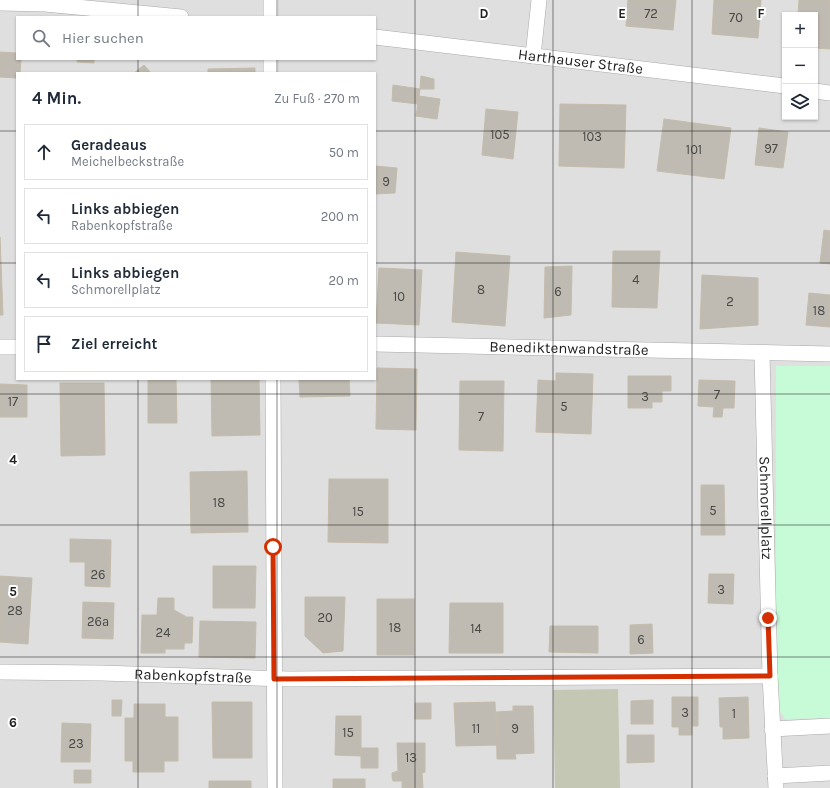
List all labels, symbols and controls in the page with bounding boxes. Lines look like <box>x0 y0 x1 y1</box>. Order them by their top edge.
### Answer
text: D <box>480 6 489 21</box>
text: E <box>618 6 626 21</box>
house number: 72 <box>644 6 658 21</box>
text: F <box>757 6 765 21</box>
house number: 70 <box>729 10 743 25</box>
map controls <box>782 12 818 120</box>
button: + <box>782 12 818 48</box>
search box <box>16 16 376 60</box>
icon: search <box>30 27 52 49</box>
text: Hier suchen <box>62 29 144 47</box>
street label: Harthauser Straße <box>517 45 644 78</box>
button: − <box>782 48 818 84</box>
button: layers <box>782 84 818 120</box>
text: 4 Min. <box>32 88 81 108</box>
text: Zu Fuß · 270 m <box>274 91 360 106</box>
house number: 105 <box>490 127 510 142</box>
house number: 103 <box>582 129 602 144</box>
text: Geradeaus <box>71 136 147 154</box>
icon: ahead <box>33 141 55 163</box>
house number: 97 <box>764 141 778 156</box>
house number: 101 <box>686 142 702 157</box>
text: 50 m <box>329 145 359 160</box>
text: Meichelbeckstraße <box>71 154 184 169</box>
house number: 9 <box>382 174 390 189</box>
text: Links abbiegen <box>71 200 179 218</box>
icon: left <box>33 205 55 227</box>
text: 200 m <box>321 209 359 224</box>
text: Rabenkopfstraße <box>71 218 173 233</box>
text: Links abbiegen <box>71 264 179 282</box>
icon: left <box>33 269 55 291</box>
house number: 4 <box>632 272 640 287</box>
text: 20 m <box>329 273 359 288</box>
text: Schmorellplatz <box>71 282 161 297</box>
house number: 8 <box>477 282 485 297</box>
house number: 6 <box>554 284 562 299</box>
house number: 10 <box>393 289 405 304</box>
house number: 2 <box>726 294 734 309</box>
house number: 18 <box>813 303 825 318</box>
icon: arrive <box>33 333 55 355</box>
text: Ziel erreicht <box>71 335 157 353</box>
street label: Benediktenwandstraße <box>489 338 649 359</box>
house number: 7 <box>714 387 720 402</box>
house number: 3 <box>641 389 649 404</box>
house number: 17 <box>8 394 18 409</box>
house number: 5 <box>560 399 568 414</box>
house number: 7 <box>478 409 484 424</box>
text: 4 <box>9 452 17 467</box>
street label: Schmorellplatz <box>756 456 776 560</box>
house number: 18 <box>213 495 225 510</box>
house number: 5 <box>709 503 717 518</box>
house number: 15 <box>352 504 364 519</box>
route start <box>264 538 282 556</box>
house number: 26 <box>91 567 105 582</box>
house number: 3 <box>717 582 725 597</box>
text: 5 <box>9 584 17 599</box>
house number: 28 <box>7 603 23 618</box>
route end <box>759 609 777 627</box>
house number: 20 <box>317 610 333 625</box>
house number: 26a <box>87 614 109 629</box>
house number: 18 <box>389 620 401 635</box>
house number: 14 <box>470 621 482 636</box>
house number: 24 <box>156 625 170 640</box>
house number: 6 <box>637 632 645 647</box>
street label: Rabenkopfstraße <box>134 665 252 687</box>
house number: 3 <box>681 705 689 720</box>
house number: 1 <box>732 706 736 721</box>
text: 6 <box>9 715 17 730</box>
house number: 11 <box>472 721 480 736</box>
house number: 9 <box>511 721 519 736</box>
house number: 15 <box>342 725 354 740</box>
house number: 23 <box>68 736 84 751</box>
house number: 13 <box>405 750 417 765</box>

